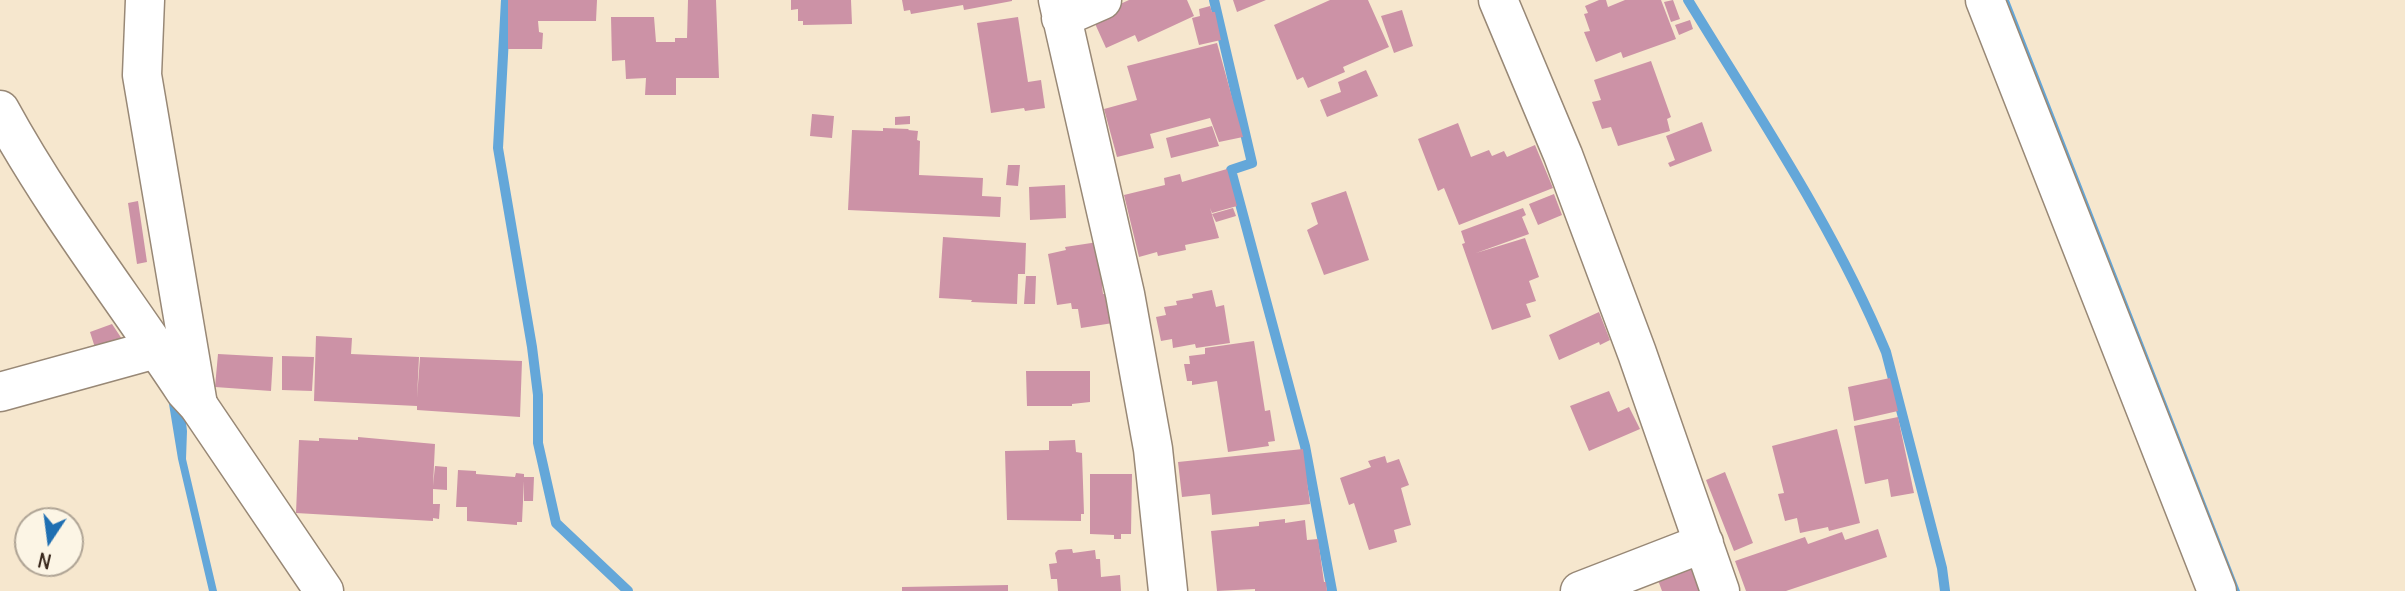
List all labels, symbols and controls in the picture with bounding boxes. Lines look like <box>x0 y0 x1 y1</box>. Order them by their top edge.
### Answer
north arrow <box>14 507 84 577</box>
text: N <box>36 547 54 574</box>

